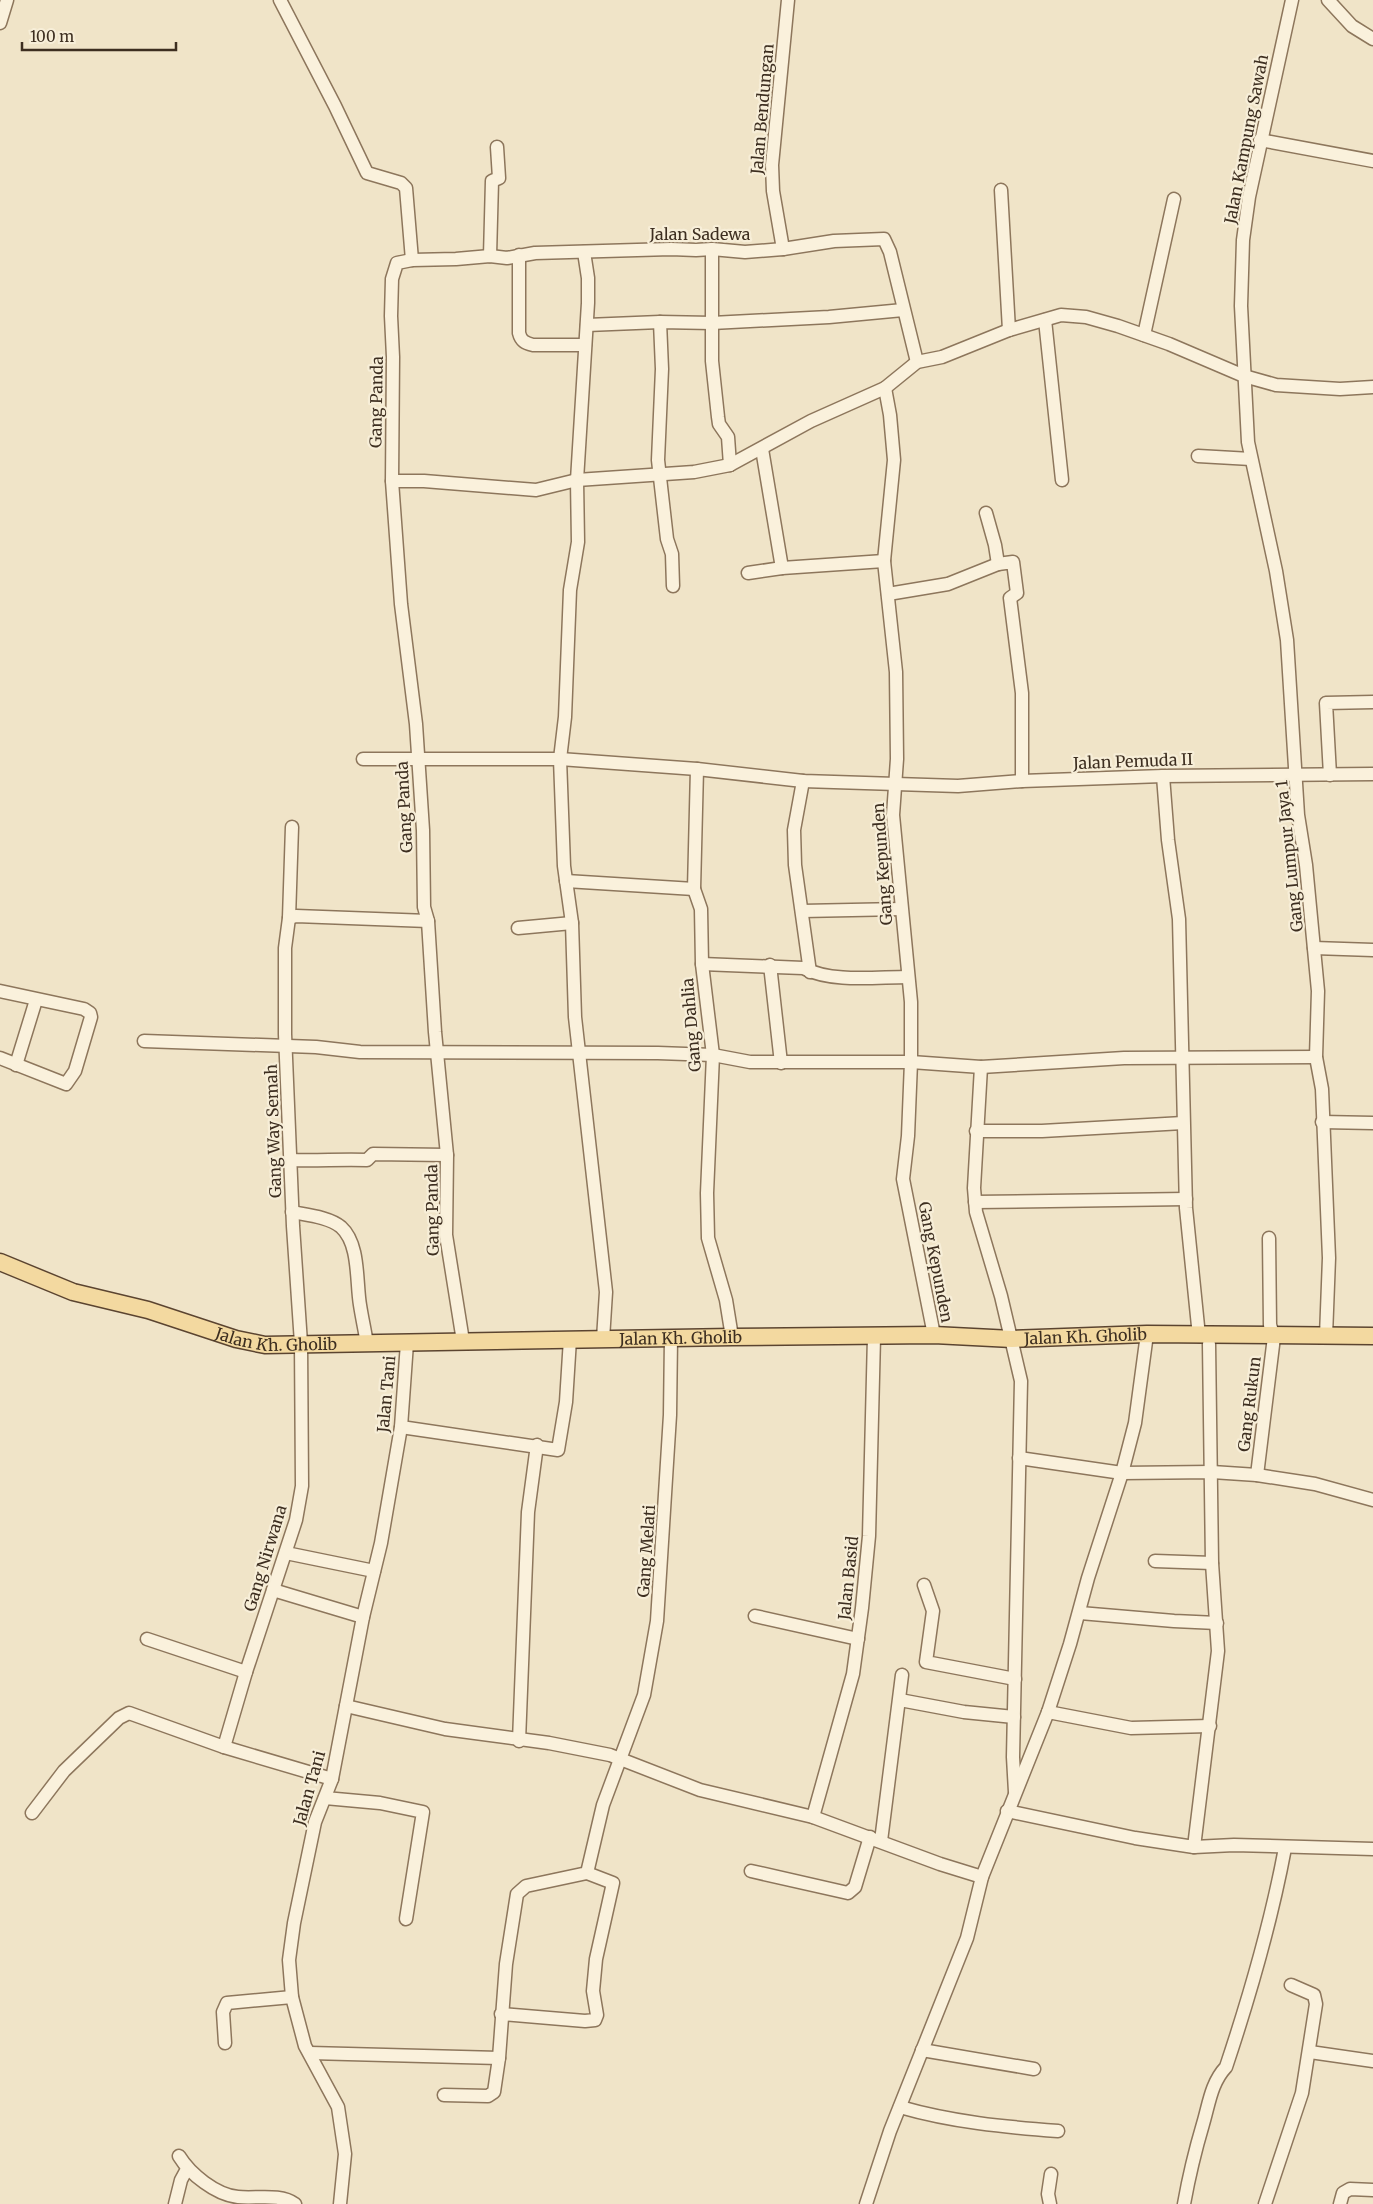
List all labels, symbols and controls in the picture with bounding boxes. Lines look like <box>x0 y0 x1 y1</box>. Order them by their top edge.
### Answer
scale bar <box>22 20 176 52</box>
text: 100 m <box>30 27 74 46</box>
street label: Jalan Bendungan <box>746 42 778 176</box>
street label: Jalan Kampung Sawah <box>1220 52 1272 226</box>
street label: Jalan Sadewa <box>649 224 751 244</box>
street label: Gang Panda <box>365 356 387 448</box>
street label: Jalan Pemuda II <box>1072 749 1193 773</box>
street label: Gang Panda <box>392 760 416 853</box>
street label: Gang Lumpur Jaya 1 <box>1271 779 1307 933</box>
street label: Gang Kepunden <box>868 802 896 926</box>
street label: Gang Dahlia <box>677 977 705 1073</box>
street label: Gang Way Semah <box>261 1063 285 1198</box>
street label: Gang Panda <box>421 1164 443 1256</box>
street label: Gang Kepunden <box>914 1200 958 1324</box>
street label: Jalan Kh. Gholib <box>212 1323 338 1355</box>
street label: Jalan Kh. Gholib <box>1023 1324 1148 1349</box>
street label: Jalan Kh. Gholib <box>618 1327 743 1349</box>
street label: Jalan Tani <box>373 1355 399 1434</box>
street label: Gang Rukun <box>1233 1355 1265 1453</box>
street label: Gang Nirwana <box>239 1502 291 1614</box>
street label: Gang Melati <box>633 1504 659 1598</box>
street label: Jalan Basid <box>834 1535 862 1622</box>
street label: Jalan Tani <box>288 1748 329 1829</box>

